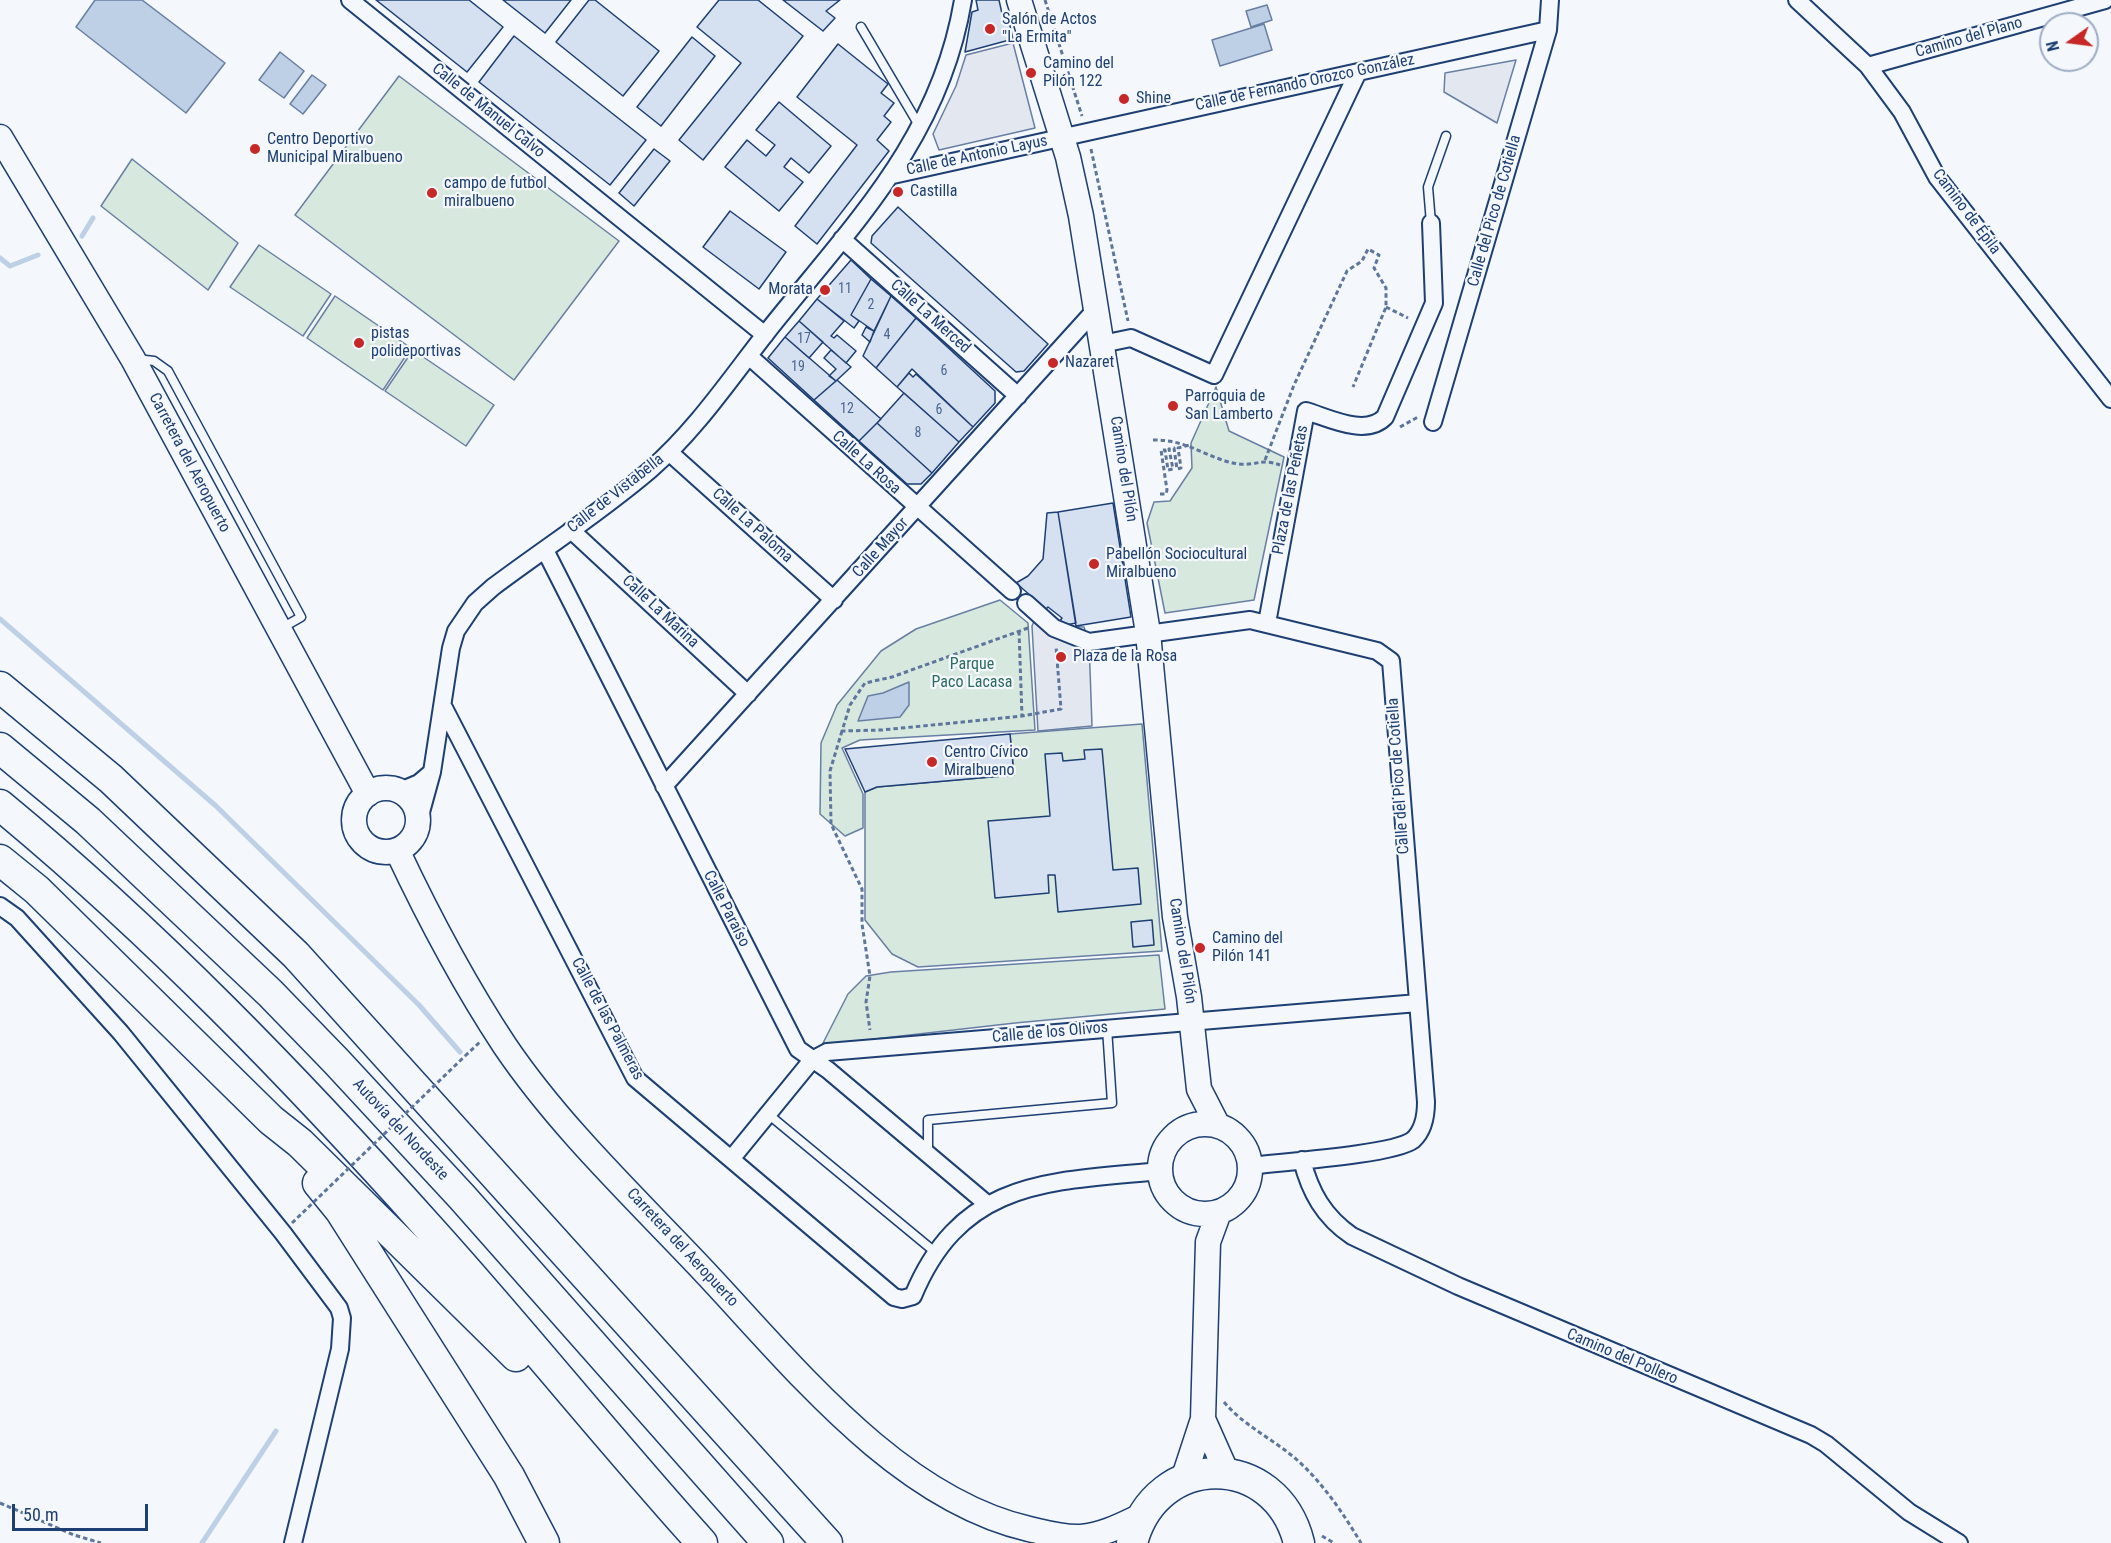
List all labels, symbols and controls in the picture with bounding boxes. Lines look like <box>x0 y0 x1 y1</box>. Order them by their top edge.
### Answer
place label: Salón de Actos "La Ermita" <box>1002 10 1097 48</box>
north arrow <box>2039 12 2099 72</box>
street label: Camino del Plano <box>1913 14 2025 62</box>
marker: Salón de Actos "La Ermita" <box>983 22 997 36</box>
text: N <box>2043 39 2063 53</box>
street label: Calle de Fernando Orozco González <box>1194 50 1416 116</box>
place label: Camino del Pilón 122 <box>1043 54 1114 92</box>
street label: Calle de Manuel Calvo <box>428 60 548 162</box>
marker: Camino del Pilón 122 <box>1024 66 1038 80</box>
place label: Shine <box>1136 89 1171 109</box>
marker: Shine <box>1117 92 1131 106</box>
place label: Centro Deportivo Municipal Miralbueno <box>267 130 403 168</box>
street label: Calle de Antonio Layus <box>905 132 1049 180</box>
street label: Calle del Pico de Cotiella <box>1464 133 1526 289</box>
marker: Centro Deportivo Municipal Miralbueno <box>248 142 262 156</box>
street label: Camino de Épila <box>1928 166 2004 258</box>
place label: campo de futbol miralbueno <box>444 174 547 212</box>
place label: Castilla <box>910 182 957 202</box>
marker: Castilla <box>891 185 905 199</box>
marker: campo de futbol miralbueno <box>425 186 439 200</box>
street label: Calle La Merced <box>886 276 974 358</box>
place label: Morata <box>768 280 813 300</box>
house number: 11 <box>838 281 852 297</box>
marker: Morata <box>818 283 832 297</box>
house number: 2 <box>868 297 874 313</box>
place label: pistas polideportivas <box>371 324 461 362</box>
house number: 4 <box>884 327 890 343</box>
house number: 17 <box>797 331 811 347</box>
marker: pistas polideportivas <box>352 336 366 350</box>
place label: Nazaret <box>1065 353 1114 373</box>
marker: Nazaret <box>1046 356 1060 370</box>
house number: 19 <box>791 359 805 375</box>
house number: 6 <box>941 363 947 379</box>
place label: Parroquia de San Lamberto <box>1185 387 1273 425</box>
street label: Carretera del Aeropuerto <box>144 390 234 536</box>
marker: Parroquia de San Lamberto <box>1166 399 1180 413</box>
house number: 12 <box>840 401 854 417</box>
house number: 6 <box>936 402 942 418</box>
street label: Camino del Pilón <box>1105 415 1141 523</box>
street label: Plaza de las Peñetas <box>1269 424 1313 556</box>
house number: 8 <box>915 425 921 441</box>
street label: Calle La Rosa <box>828 427 904 499</box>
street label: Calle de Vistabella <box>564 450 668 538</box>
street label: Calle La Paloma <box>708 485 796 567</box>
street label: Calle Mayor <box>849 514 913 582</box>
place label: Pabellón Sociocultural Miralbueno <box>1106 545 1247 583</box>
marker: Pabellón Sociocultural Miralbueno <box>1087 557 1101 571</box>
street label: Calle La Marina <box>618 572 702 652</box>
place label: Plaza de la Rosa <box>1073 647 1177 667</box>
marker: Plaza de la Rosa <box>1054 650 1068 664</box>
park label: Parque Paco Lacasa <box>932 655 1012 693</box>
street label: Calle del Pico de Cotiella <box>1384 697 1414 855</box>
place label: Centro Cívico Miralbueno <box>944 743 1028 781</box>
marker: Centro Cívico Miralbueno <box>925 755 939 769</box>
street label: Calle Paraíso <box>699 868 753 950</box>
street label: Camino del Pilón <box>1164 897 1200 1005</box>
place label: Camino del Pilón 141 <box>1212 929 1283 967</box>
marker: Camino del Pilón 141 <box>1193 941 1207 955</box>
street label: Calle de las Palmeras <box>567 955 647 1083</box>
street label: Calle de los Olivos <box>991 1018 1109 1048</box>
street label: Autovía del Nordeste <box>348 1075 452 1185</box>
street label: Carretera del Aeropuerto <box>622 1185 742 1311</box>
street label: Camino del Pollero <box>1563 1325 1681 1389</box>
scale bar <box>15 1492 152 1530</box>
text: 50 m <box>23 1504 58 1525</box>

